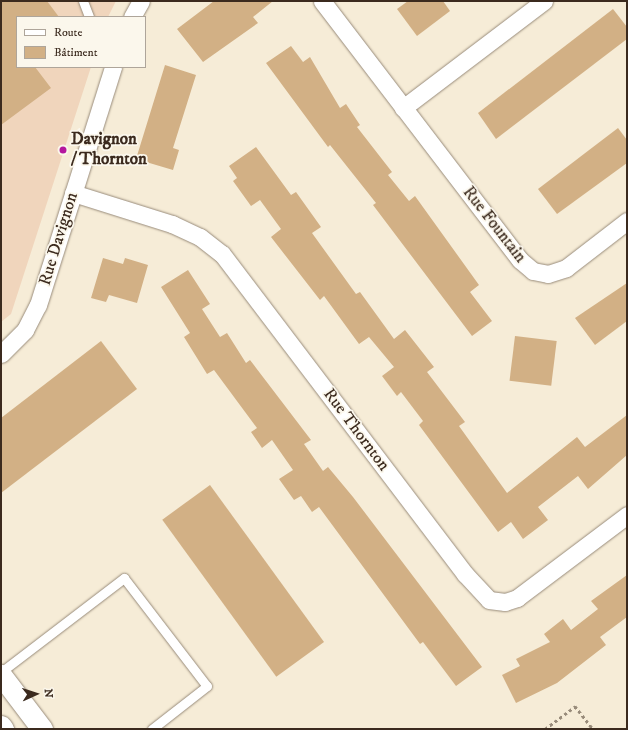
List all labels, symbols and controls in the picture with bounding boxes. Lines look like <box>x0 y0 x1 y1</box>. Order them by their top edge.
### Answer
legend <box>16 16 146 68</box>
text: Route <box>54 25 82 40</box>
text: Bâtiment <box>54 45 98 60</box>
place label: Davignon / Thornton <box>71 130 147 170</box>
marker: Davignon / Thornton <box>58 145 68 155</box>
street label: Rue Fountain <box>458 183 530 267</box>
street label: Rue Davignon <box>35 190 83 288</box>
street label: Rue Thornton <box>318 385 394 475</box>
north arrow <box>16 674 56 714</box>
text: N <box>41 688 55 698</box>

